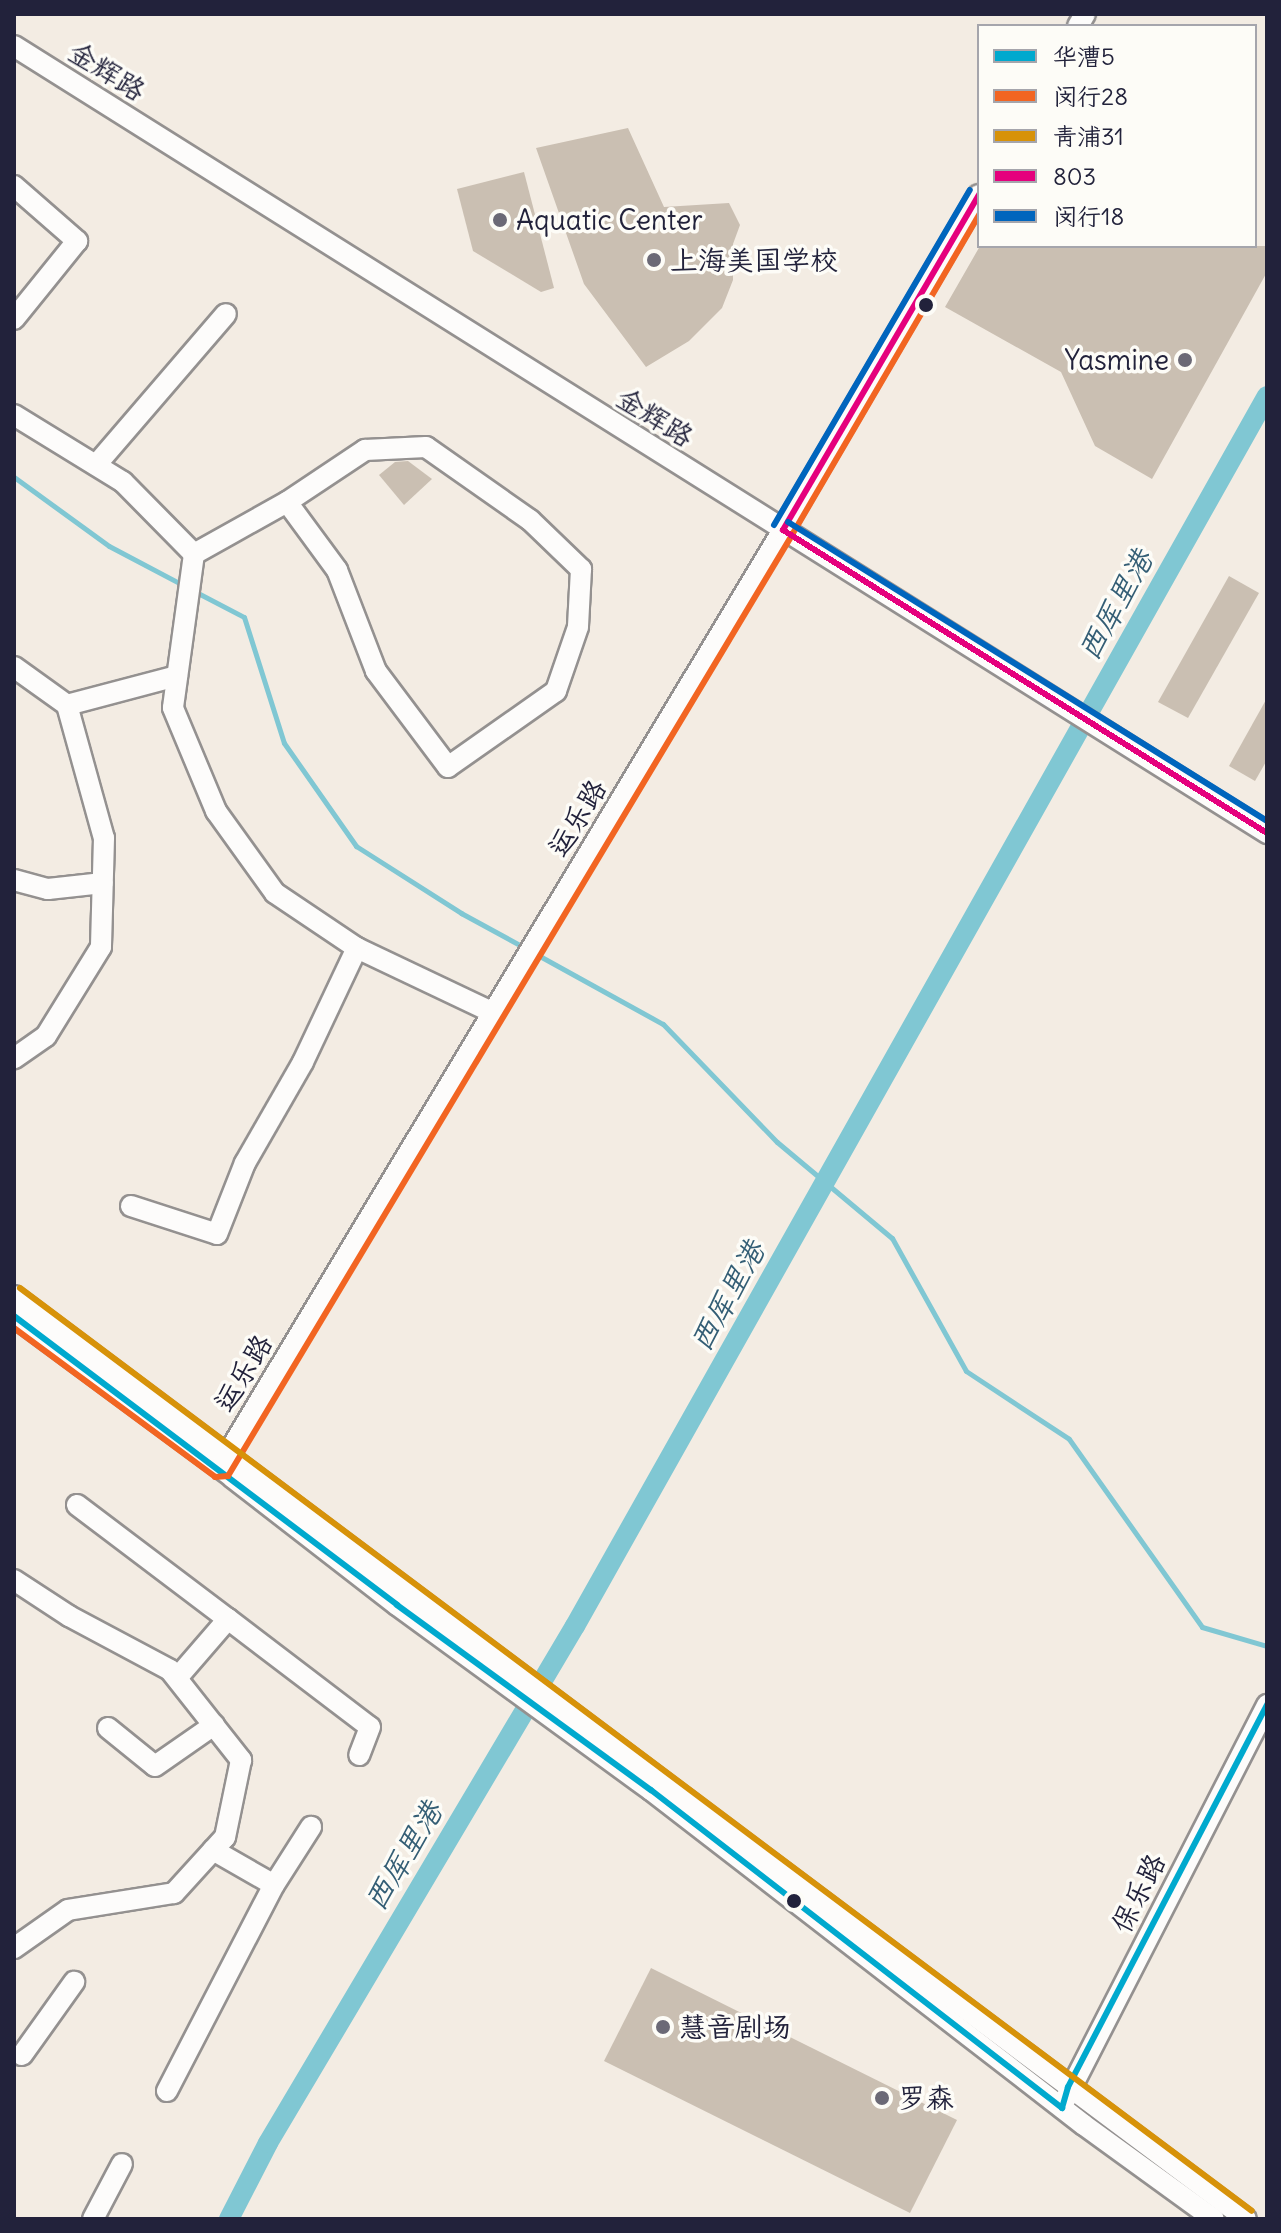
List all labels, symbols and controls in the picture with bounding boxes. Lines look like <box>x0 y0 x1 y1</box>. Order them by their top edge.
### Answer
legend <box>977 24 1257 248</box>
street label: 金辉路 <box>62 34 152 108</box>
text: 华漕5 <box>1053 41 1115 71</box>
text: 闵行28 <box>1053 81 1128 111</box>
text: 青浦31 <box>1053 121 1124 151</box>
text: 803 <box>1053 161 1096 191</box>
text: 闵行18 <box>1053 201 1124 231</box>
place label: Aquatic Center <box>516 203 703 237</box>
marker: Aquatic Center <box>491 211 509 229</box>
place label: 上海美国学校 <box>670 243 838 277</box>
marker: 上海美国学校 <box>645 251 663 269</box>
unlabelled marker <box>918 297 934 313</box>
place label: Yasmine <box>1065 343 1169 377</box>
marker: Yasmine <box>1176 351 1194 369</box>
street label: 金辉路 <box>610 380 700 454</box>
water label: 西厍里港 <box>1070 544 1160 666</box>
street label: 运乐路 <box>541 773 613 863</box>
water label: 西厍里港 <box>682 1235 772 1357</box>
street label: 运乐路 <box>207 1328 279 1418</box>
water label: 西厍里港 <box>357 1795 449 1917</box>
street label: 保乐路 <box>1104 1848 1172 1938</box>
unlabelled marker <box>786 1893 802 1909</box>
place label: 慧音剧场 <box>679 2010 791 2044</box>
marker: 慧音剧场 <box>654 2018 672 2036</box>
place label: 罗森 <box>898 2081 954 2115</box>
marker: 罗森 <box>873 2089 891 2107</box>

